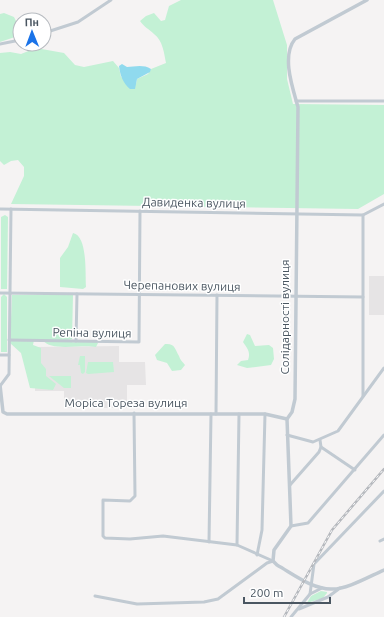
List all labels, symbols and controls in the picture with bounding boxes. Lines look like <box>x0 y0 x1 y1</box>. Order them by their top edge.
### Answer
north arrow <box>12 12 52 52</box>
text: Пн <box>25 16 39 28</box>
street label: Давиденка вулиця <box>142 195 246 210</box>
street label: Солідарності вулиця <box>278 259 291 375</box>
street label: Черепанових вулиця <box>123 278 241 293</box>
street label: Репiна вулиця <box>52 325 132 340</box>
street label: Моріса Тореза вулиця <box>64 396 188 409</box>
scale bar <box>244 579 330 605</box>
text: 200 m <box>250 586 283 599</box>

